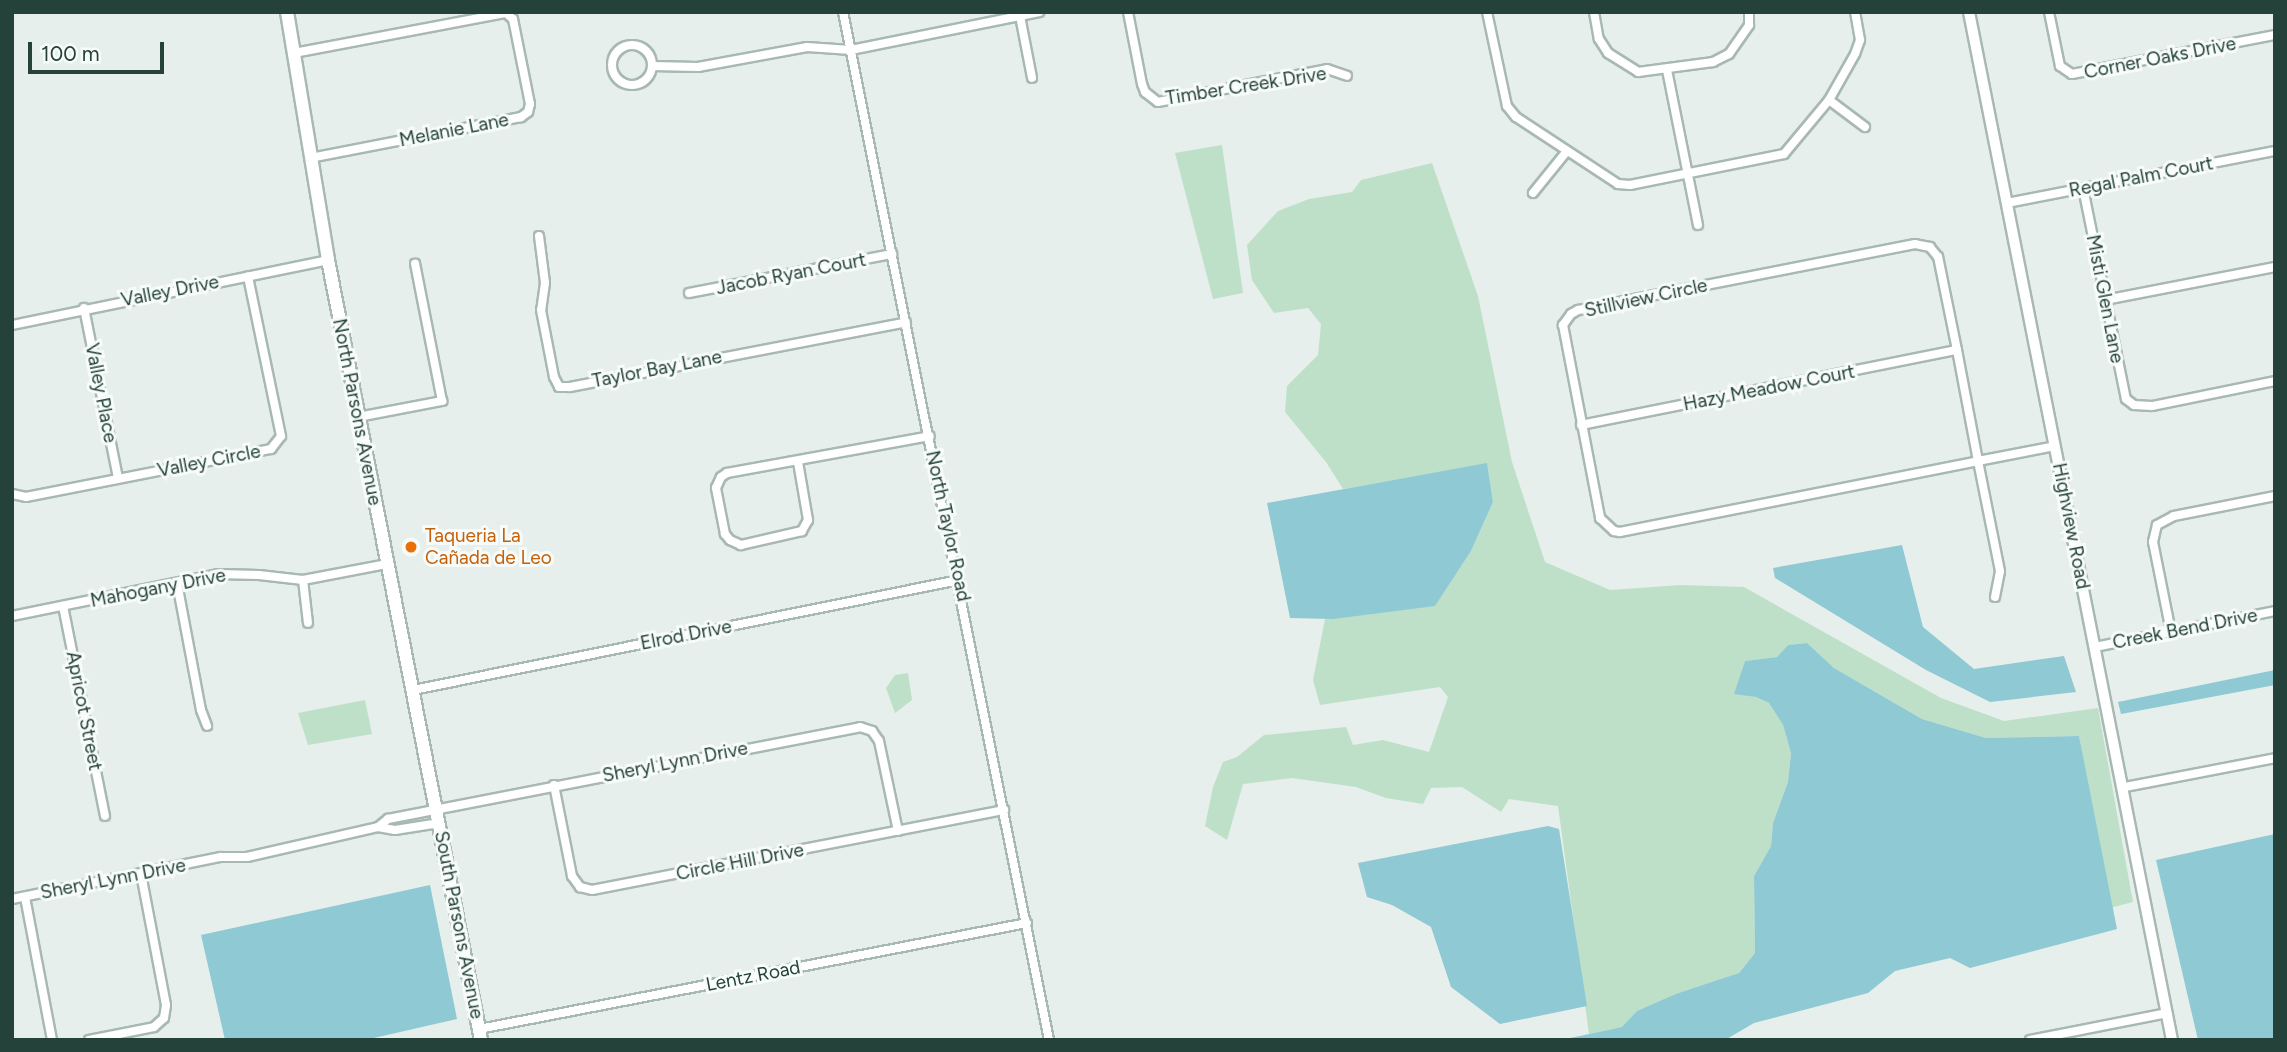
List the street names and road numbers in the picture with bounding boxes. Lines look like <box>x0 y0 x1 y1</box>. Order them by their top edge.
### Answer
street label: Corner Oaks Drive <box>2082 32 2238 84</box>
street label: Timber Creek Drive <box>1164 62 1328 110</box>
street label: Melanie Lane <box>397 108 511 152</box>
street label: Regal Palm Court <box>2067 152 2215 202</box>
street label: Misti Glen Lane <box>2081 233 2129 365</box>
street label: Jacob Ryan Court <box>714 248 868 300</box>
street label: Valley Drive <box>119 270 221 312</box>
street label: Stillview Circle <box>1583 274 1709 322</box>
street label: North Parsons Avenue <box>328 317 386 507</box>
street label: Valley Place <box>80 341 122 445</box>
street label: Taylor Bay Lane <box>590 345 724 393</box>
street label: Hazy Meadow Court <box>1681 360 1857 416</box>
street label: Valley Circle <box>155 440 263 482</box>
street label: North Taylor Road <box>921 449 975 603</box>
street label: Highview Road <box>2048 461 2094 591</box>
street label: Mahogany Drive <box>88 564 228 612</box>
street label: Creek Bend Drive <box>2111 604 2259 654</box>
street label: Elrod Drive <box>638 615 734 655</box>
street label: Apricot Street <box>61 649 107 773</box>
street label: Sheryl Lynn Drive <box>600 737 750 787</box>
street label: South Parsons Avenue <box>430 829 488 1021</box>
street label: Circle Hill Drive <box>674 838 806 886</box>
street label: Sheryl Lynn Drive <box>38 854 188 904</box>
street label: Lentz Road <box>704 956 802 996</box>

